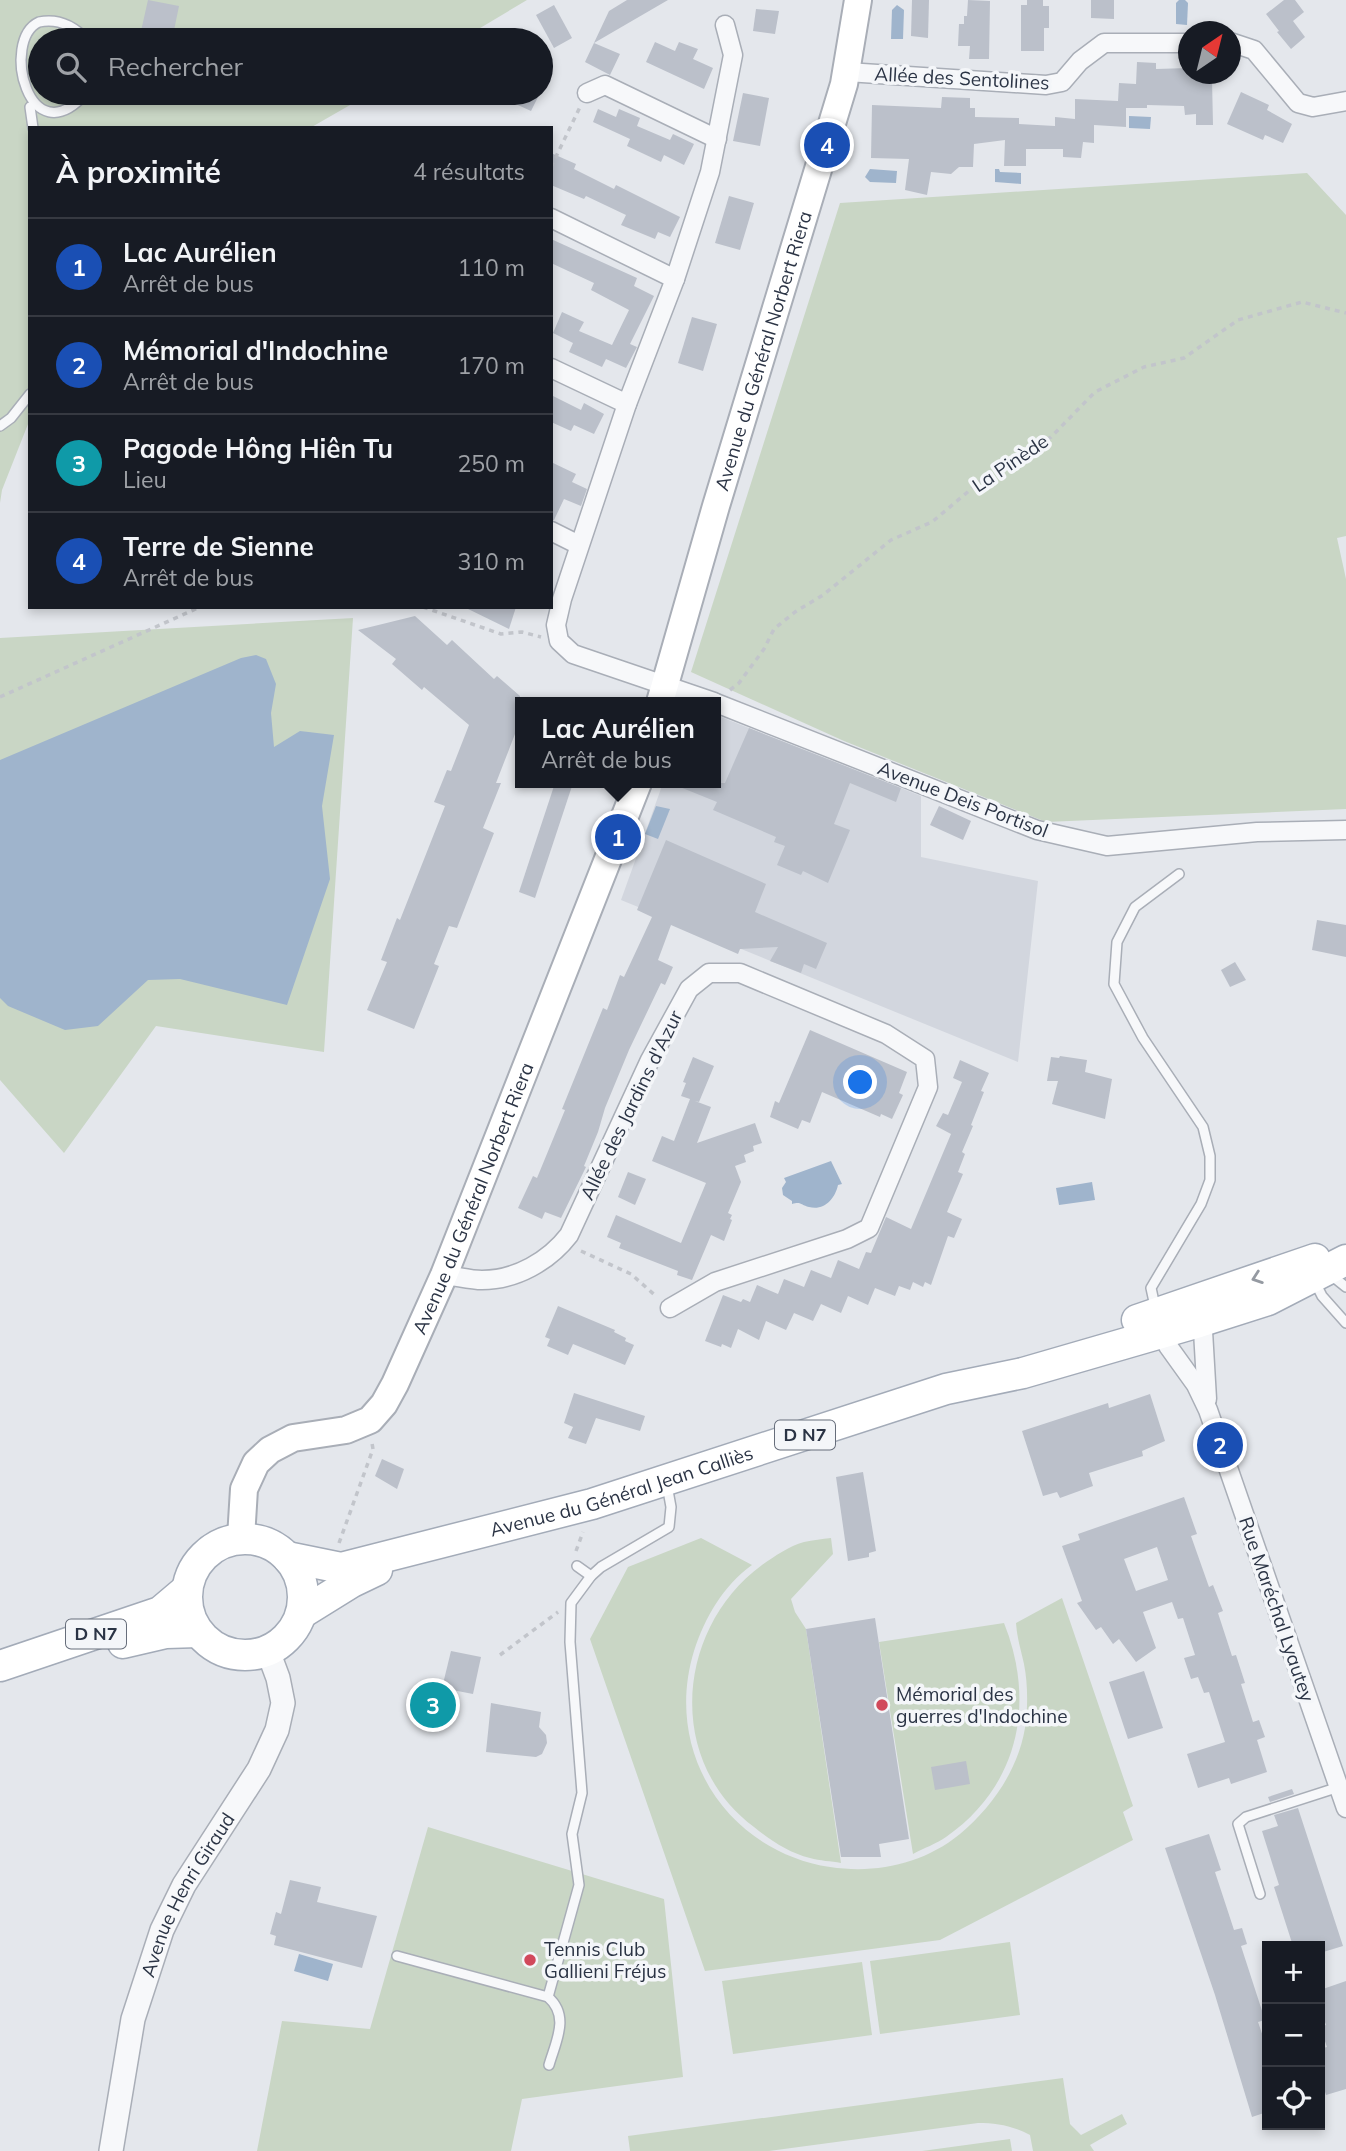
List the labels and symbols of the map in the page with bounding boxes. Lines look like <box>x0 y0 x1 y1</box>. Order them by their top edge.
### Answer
north arrow <box>1178 21 1241 84</box>
street label: Allée des Sentolines <box>874 61 1050 95</box>
pin: 4 <box>804 119 850 171</box>
street label: Avenue du Général Norbert Riera <box>709 208 817 494</box>
street label: La Pinède <box>967 429 1053 497</box>
street label: Avenue Deis Portisol <box>874 755 1052 843</box>
pin: 1 <box>595 811 641 863</box>
street label: Allée des Jardins d'Azur <box>575 1006 687 1204</box>
street label: Avenue du Général Norbert Riera <box>407 1059 539 1338</box>
your location <box>843 1065 877 1099</box>
one-way arrow <box>1252 1270 1264 1284</box>
pin: 2 <box>1197 1419 1243 1471</box>
road number: D N7 <box>775 1420 835 1450</box>
street label: Avenue du Général Jean Calliès <box>487 1440 756 1542</box>
street label: Rue Maréchal Lyautey <box>1234 1513 1320 1705</box>
road number: D N7 <box>66 1619 126 1648</box>
pin: 3 <box>410 1679 456 1731</box>
place label: Mémorial des guerres d'Indochine <box>896 1682 1068 1728</box>
marker: Mémorial des guerres d'Indochine <box>874 1697 890 1713</box>
street label: Avenue Henri Giraud <box>135 1808 240 1980</box>
place label: Tennis Club Gallieni Fréjus <box>544 1937 666 1983</box>
marker: Tennis Club Gallieni Fréjus <box>522 1952 538 1968</box>

